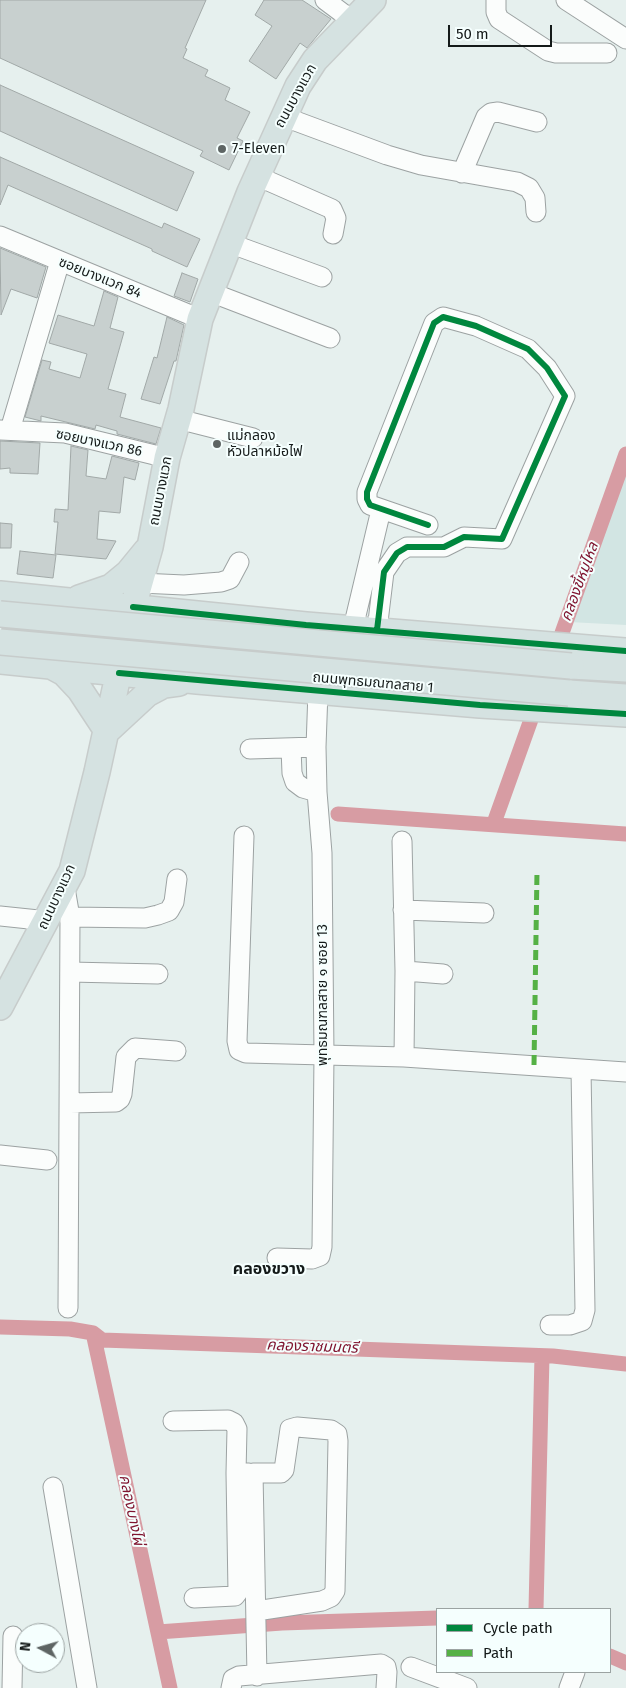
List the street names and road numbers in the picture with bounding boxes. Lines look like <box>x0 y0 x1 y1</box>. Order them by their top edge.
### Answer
street label: ถนนบางแวก <box>272 61 320 131</box>
street label: ซอยบางแวก 84 <box>56 254 144 302</box>
street label: ซอยบางแวก 86 <box>54 426 144 460</box>
street label: ถนนบางแวก <box>146 455 176 527</box>
street label: ถนนพุทธมณฑลสาย 1 <box>312 669 434 697</box>
street label: ถนนบางแวก <box>35 862 79 932</box>
street label: พุทธมณฑลสาย ๑ ซอย 13 <box>315 924 331 1066</box>

